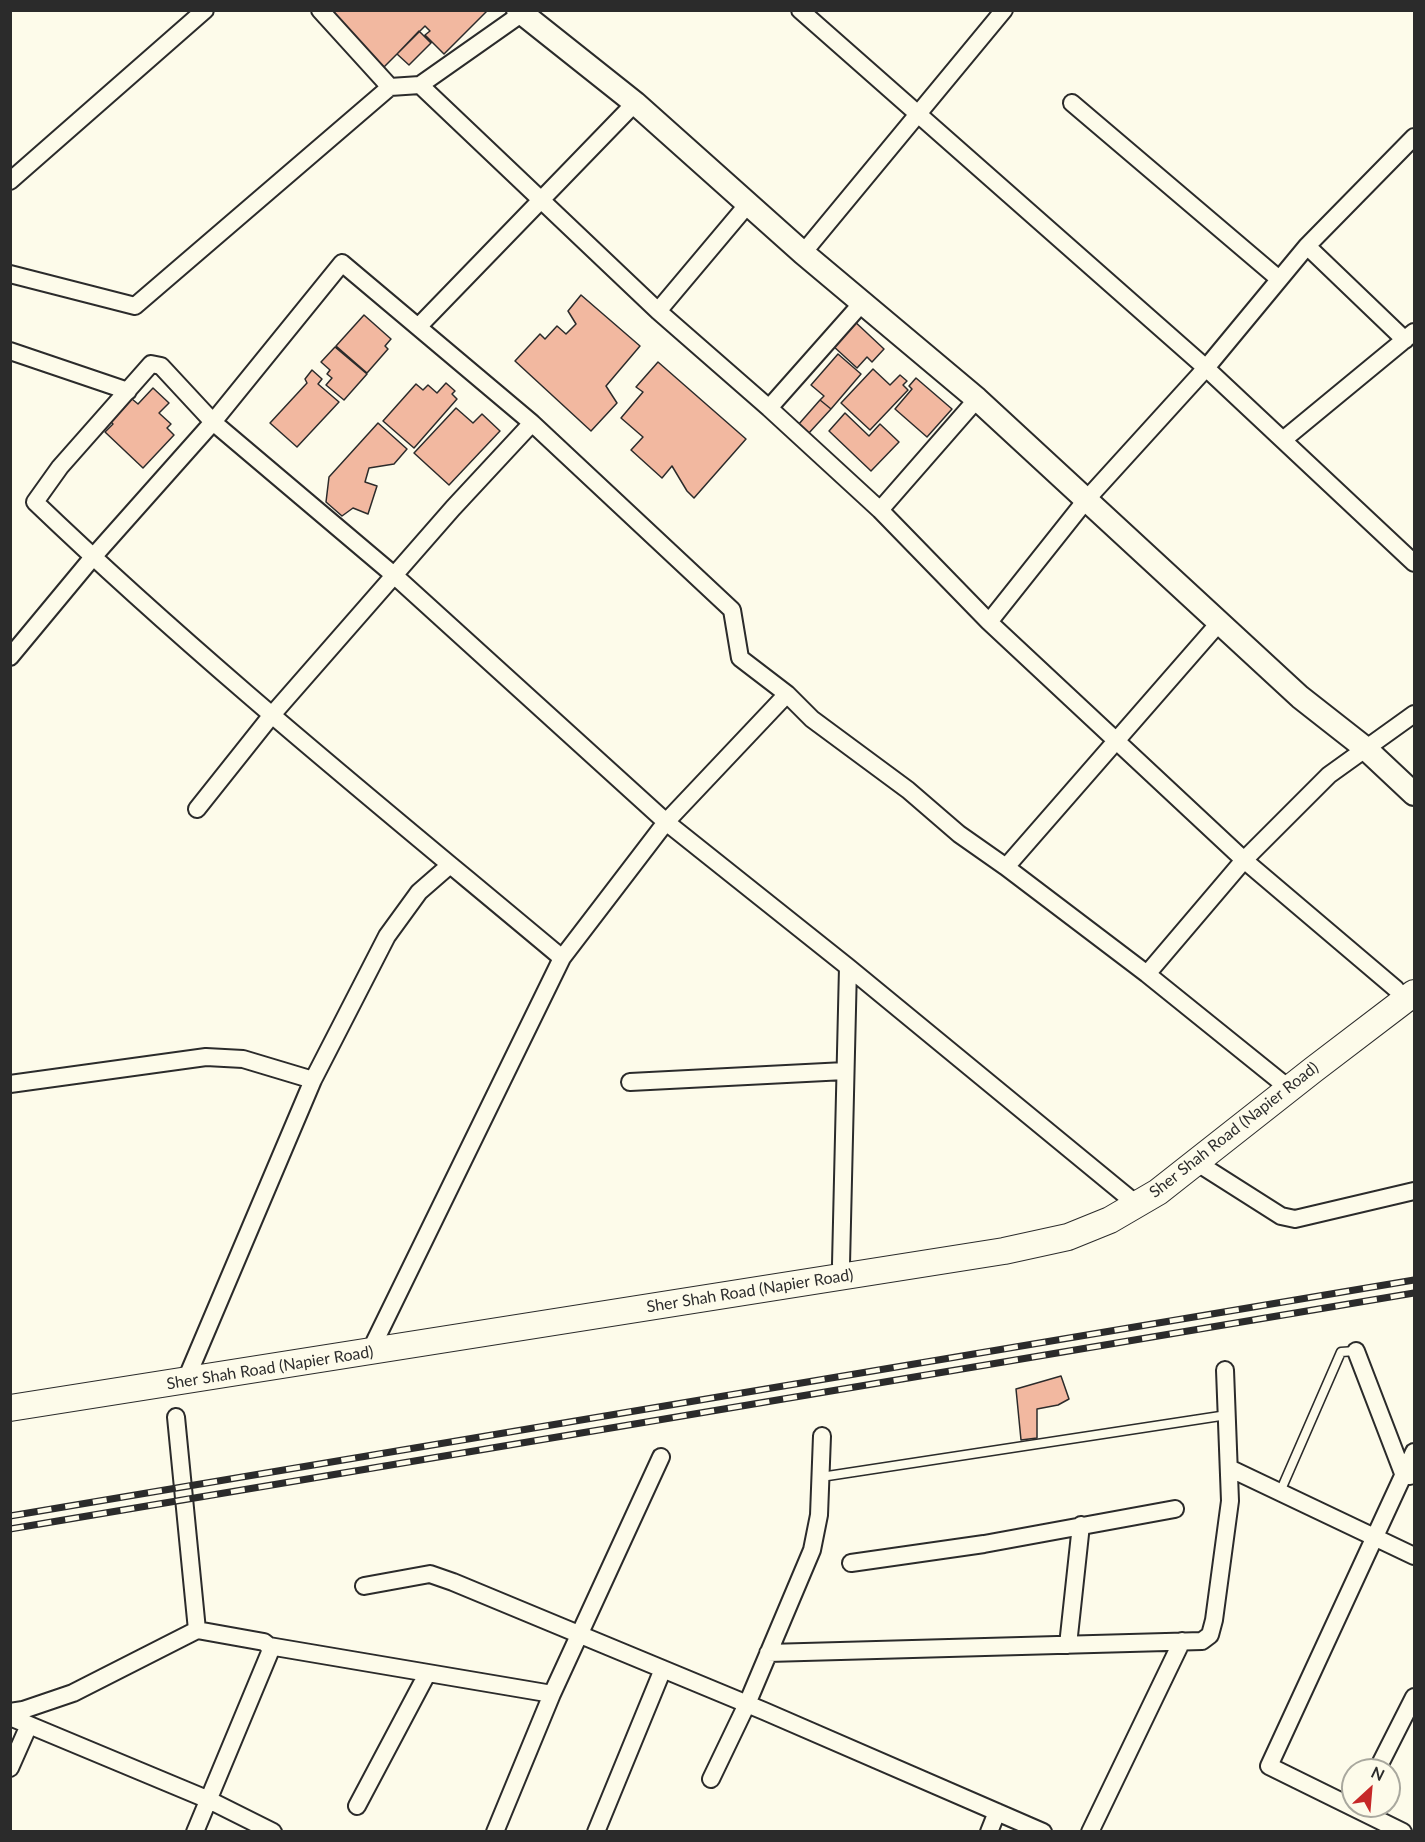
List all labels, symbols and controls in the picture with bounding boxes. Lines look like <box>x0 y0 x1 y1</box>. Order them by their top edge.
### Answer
street label: Sher Shah Road (Napier Road) <box>1146 1058 1322 1202</box>
street label: Sher Shah Road (Napier Road) <box>645 1265 855 1317</box>
street label: Sher Shah Road (Napier Road) <box>165 1342 375 1394</box>
north arrow <box>1341 1758 1401 1818</box>
text: N <box>1369 1762 1388 1784</box>

